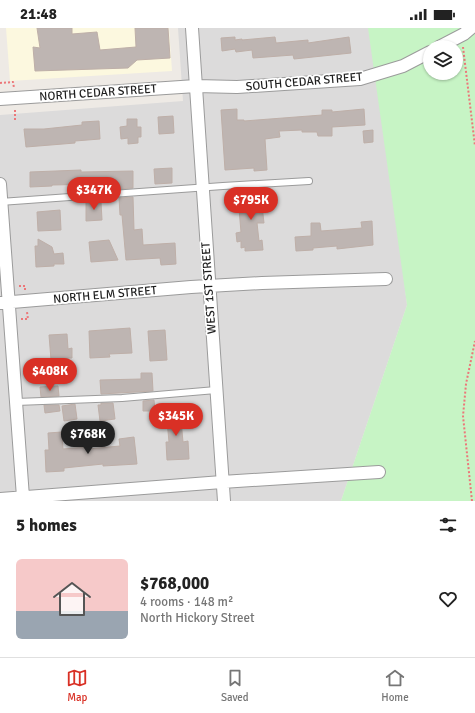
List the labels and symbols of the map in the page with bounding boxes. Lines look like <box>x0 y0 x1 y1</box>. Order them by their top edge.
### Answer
street label: SOUTH CEDAR STREET <box>245 69 363 95</box>
street label: NORTH CEDAR STREET <box>39 81 157 105</box>
pin: $347K <box>66 177 122 211</box>
pin: $795K <box>223 187 279 221</box>
street label: WEST 1ST STREET <box>198 241 220 335</box>
street label: NORTH ELM STREET <box>53 283 158 307</box>
pin: $408K <box>22 358 78 392</box>
pin: $345K <box>148 403 204 437</box>
pin: $768K <box>60 421 116 455</box>

